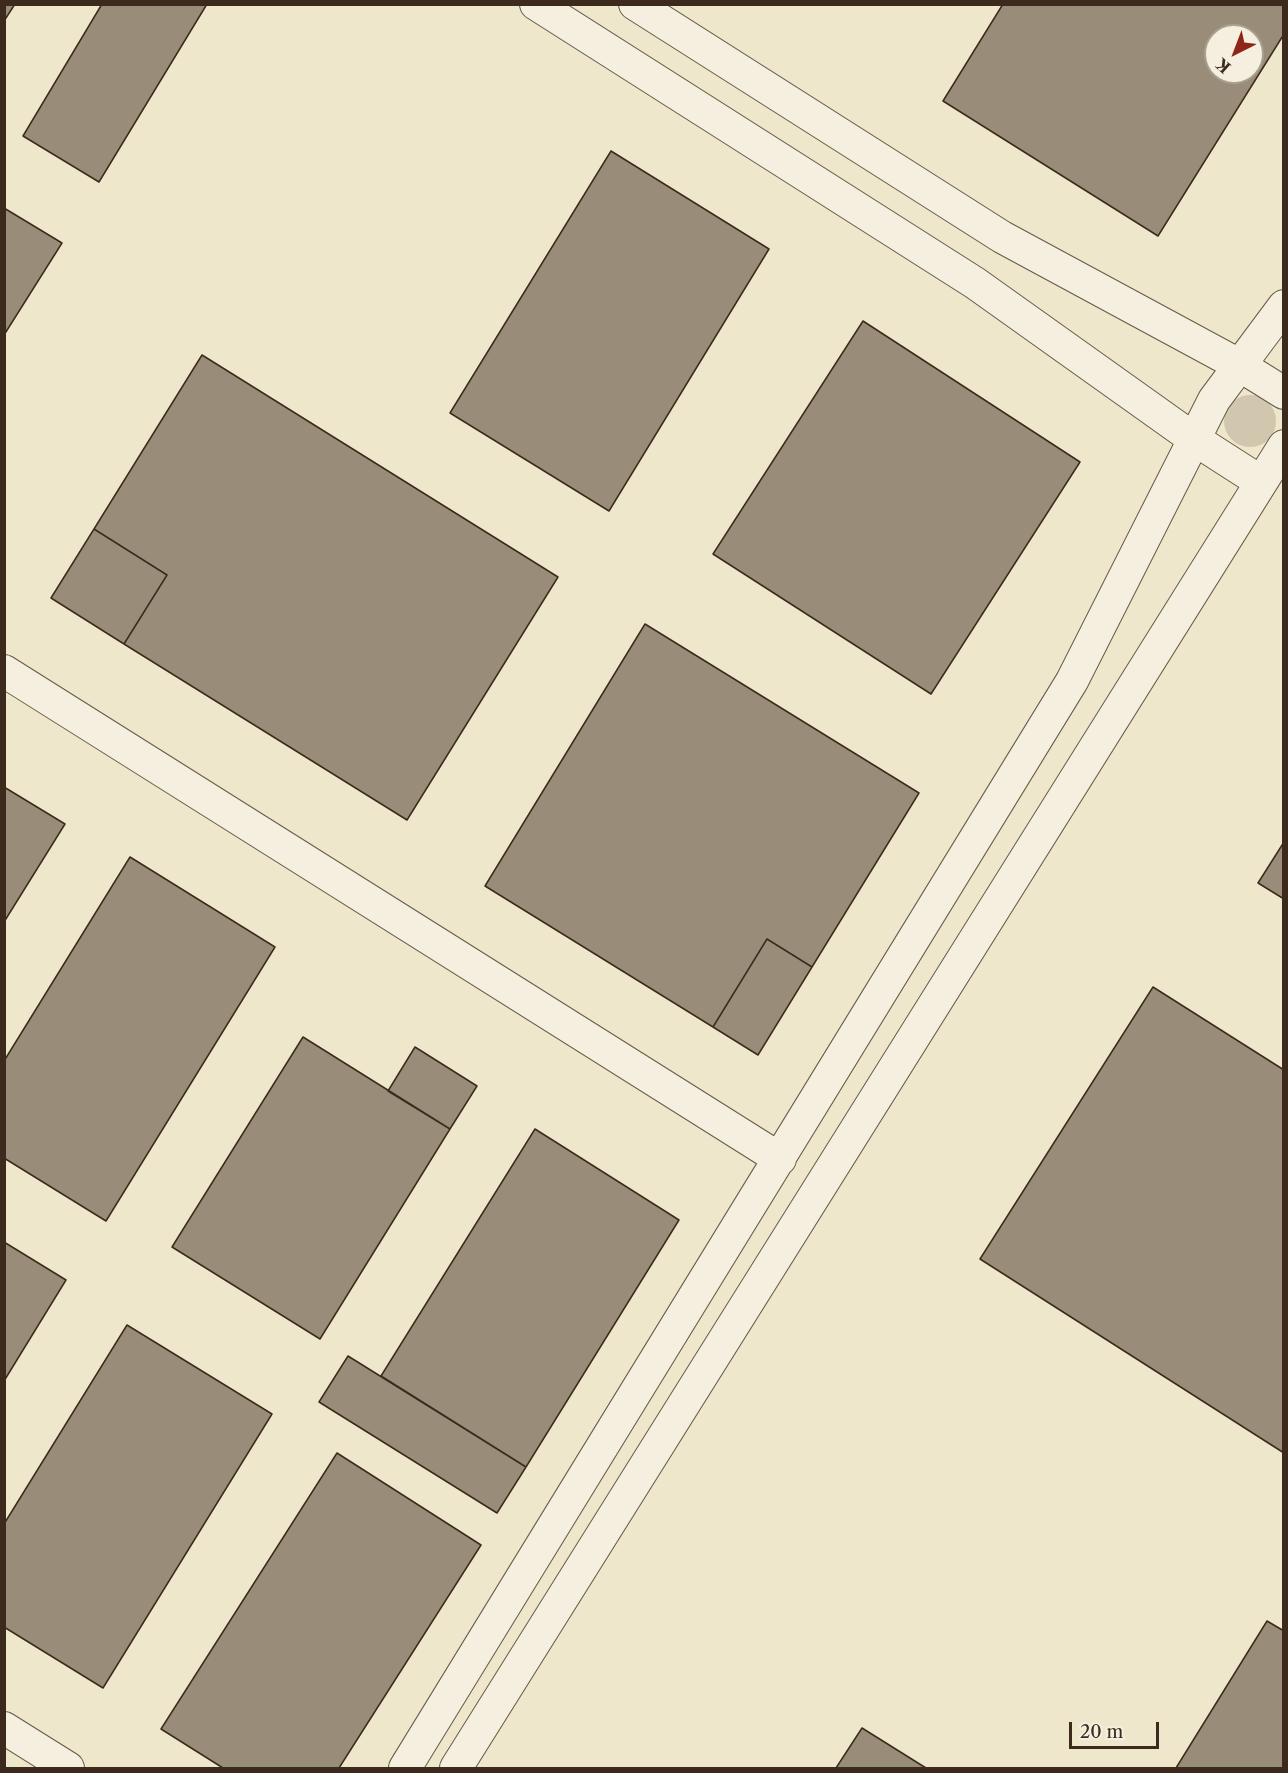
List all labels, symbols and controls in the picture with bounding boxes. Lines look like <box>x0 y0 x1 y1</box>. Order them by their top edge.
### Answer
north arrow <box>1204 24 1264 84</box>
text: K <box>1212 54 1235 78</box>
scale bar <box>1072 1710 1162 1748</box>
text: 20 m <box>1080 1721 1123 1743</box>

